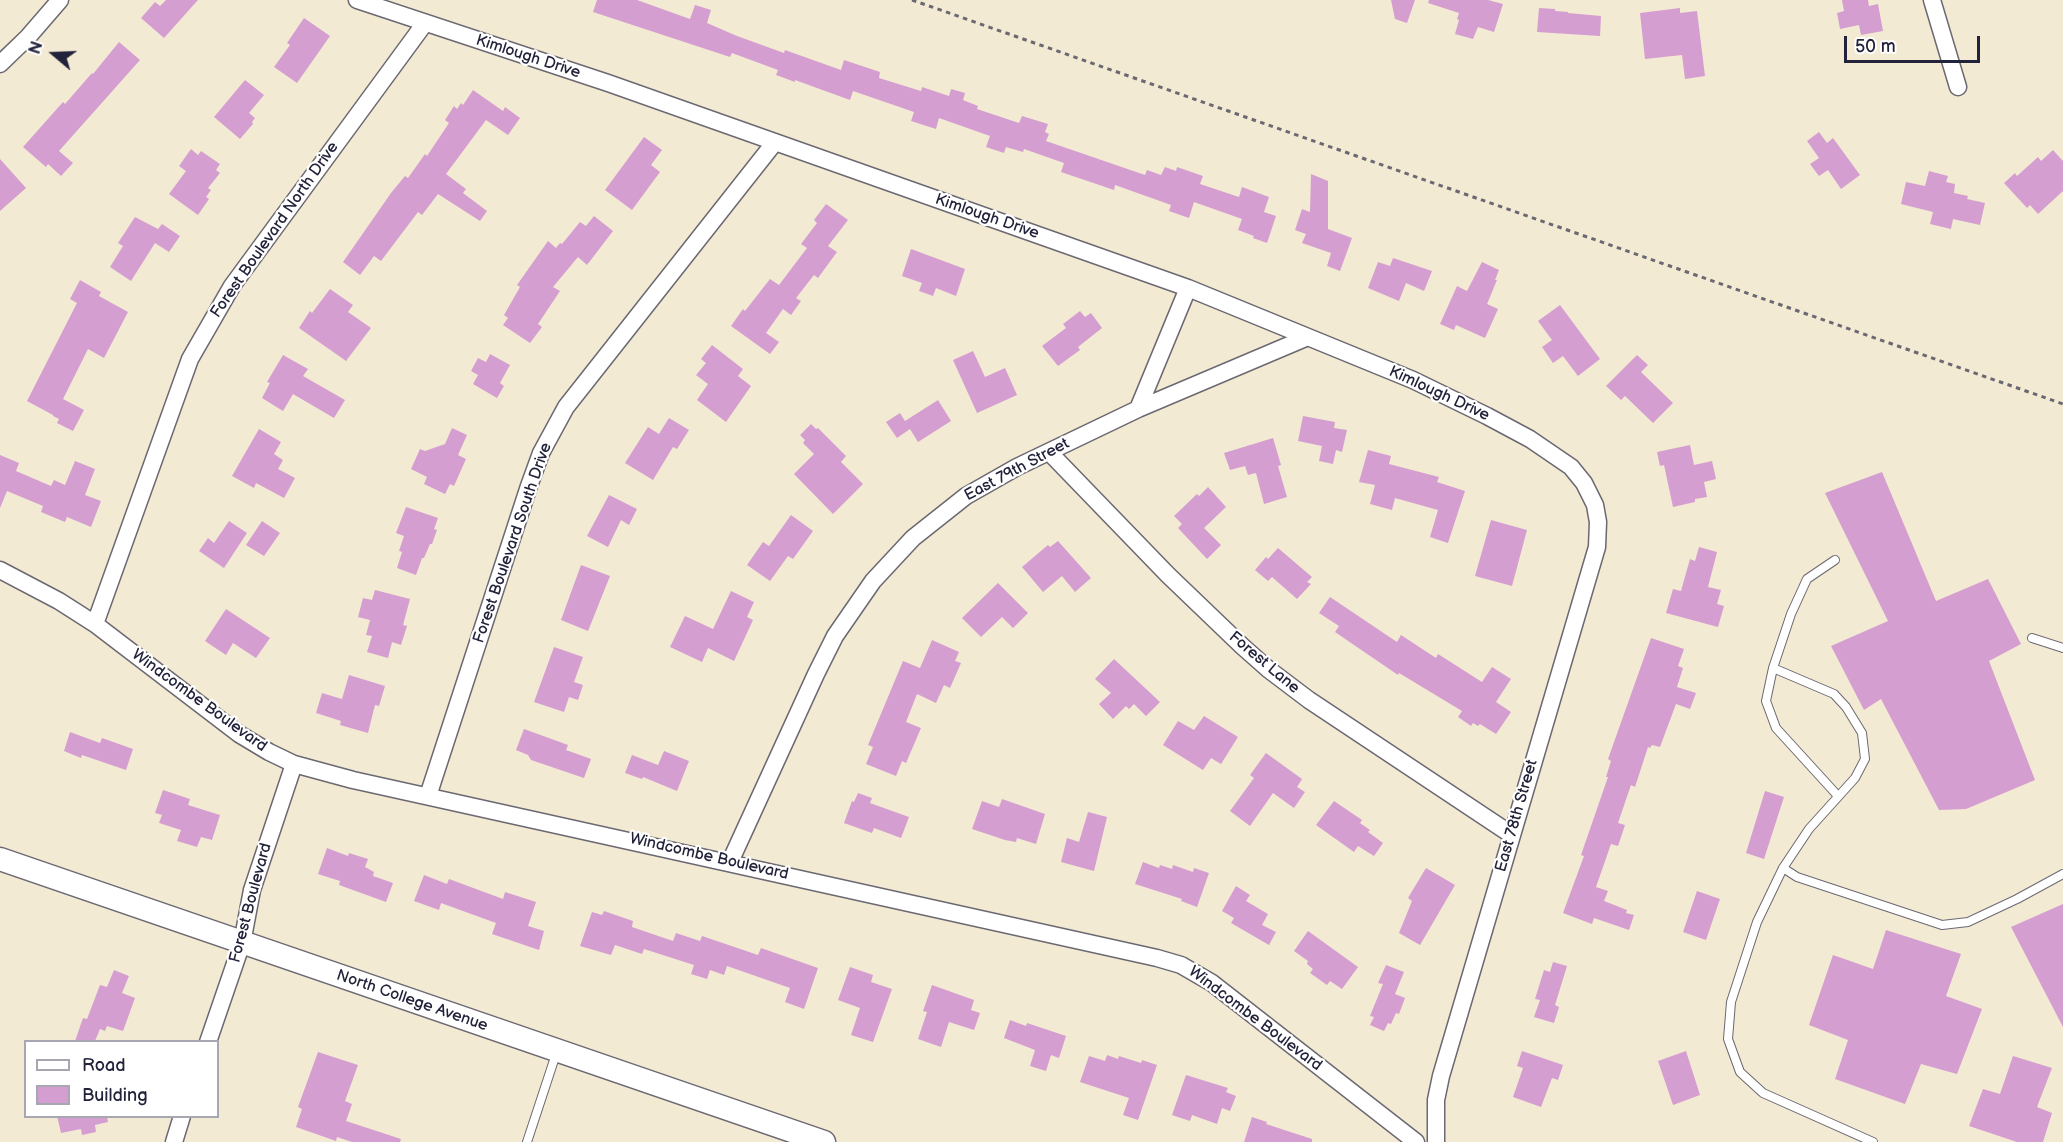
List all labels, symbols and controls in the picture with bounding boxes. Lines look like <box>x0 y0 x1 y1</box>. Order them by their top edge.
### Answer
north arrow <box>24 24 84 84</box>
scale bar <box>1847 24 1984 62</box>
street label: Kimlough Drive <box>473 31 583 83</box>
text: 50 m <box>1855 36 1896 57</box>
text: N <box>26 39 47 57</box>
street label: Forest Boulevard North Drive <box>207 138 343 322</box>
street label: Kimlough Drive <box>933 190 1041 244</box>
street label: Kimlough Drive <box>1386 362 1492 426</box>
street label: East 79th Street <box>961 434 1073 506</box>
street label: Forest Boulevard South Drive <box>470 440 556 646</box>
street label: Forest Lane <box>1225 628 1303 698</box>
street label: Windcombe Boulevard <box>128 646 270 756</box>
street label: East 78th Street <box>1492 758 1542 874</box>
street label: Windcombe Boulevard <box>628 829 790 885</box>
street label: Forest Boulevard <box>226 841 276 965</box>
street label: Windcombe Boulevard <box>1184 962 1326 1076</box>
street label: North College Avenue <box>334 966 490 1036</box>
legend <box>24 1040 219 1118</box>
text: Road <box>82 1055 126 1076</box>
text: Building <box>82 1085 148 1106</box>

